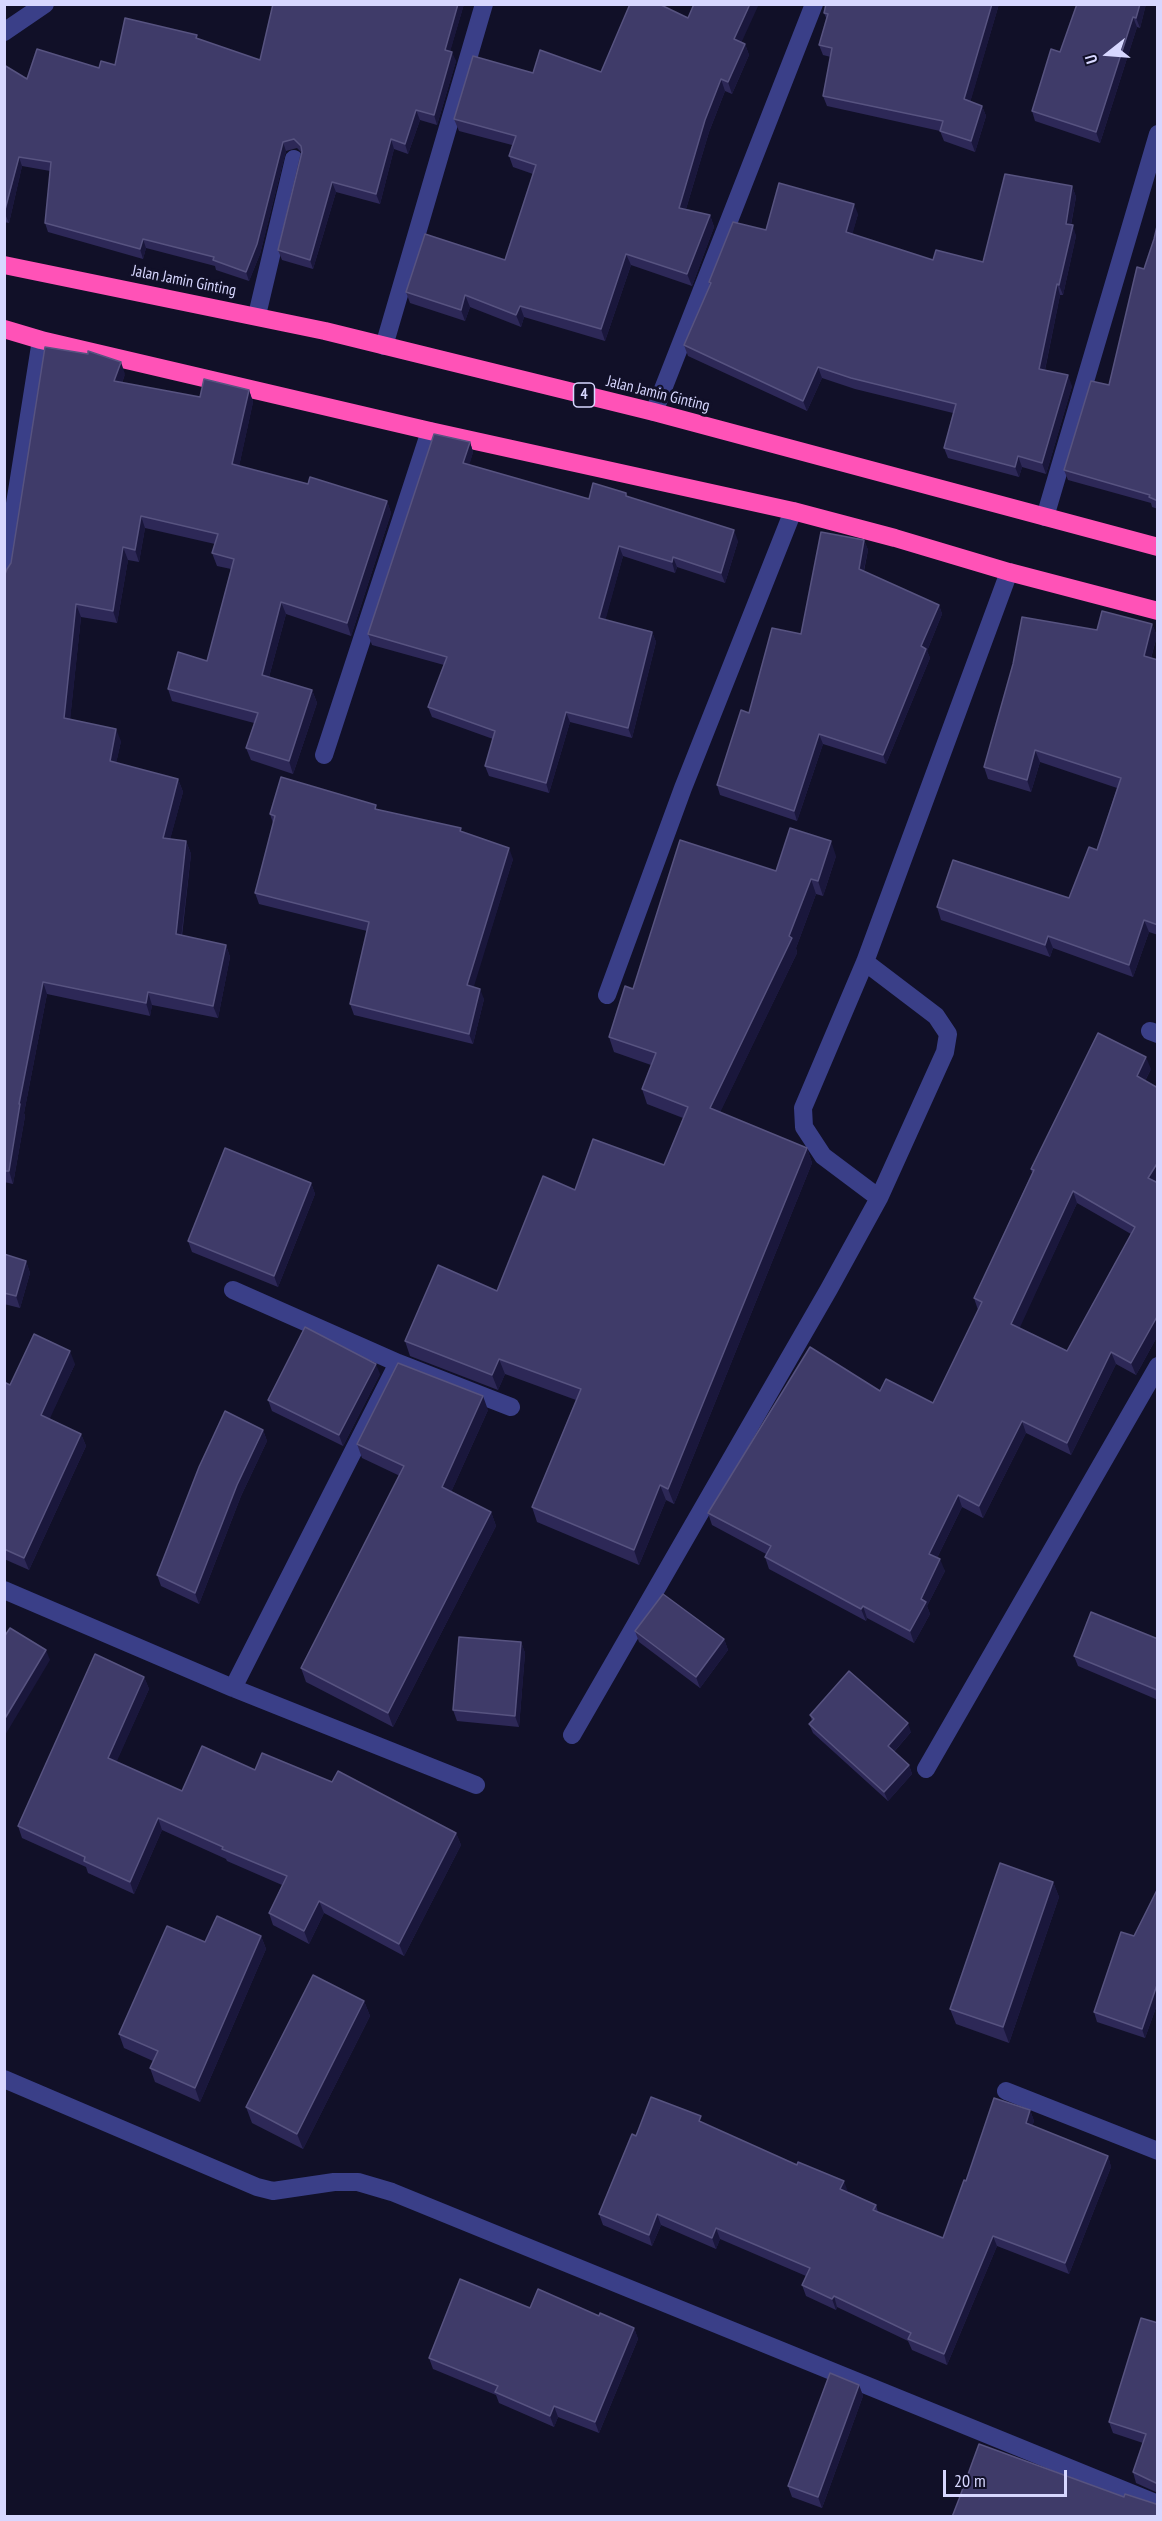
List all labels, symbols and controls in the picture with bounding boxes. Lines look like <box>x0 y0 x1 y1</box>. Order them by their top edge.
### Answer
north arrow <box>1078 24 1138 84</box>
text: U <box>1080 52 1102 66</box>
street label: Jalan Jamin Ginting <box>130 262 238 300</box>
street label: Jalan Jamin Ginting <box>604 372 712 416</box>
road number: 4 <box>574 383 594 407</box>
scale bar <box>946 2458 1070 2496</box>
text: 20 m <box>954 2469 986 2492</box>

